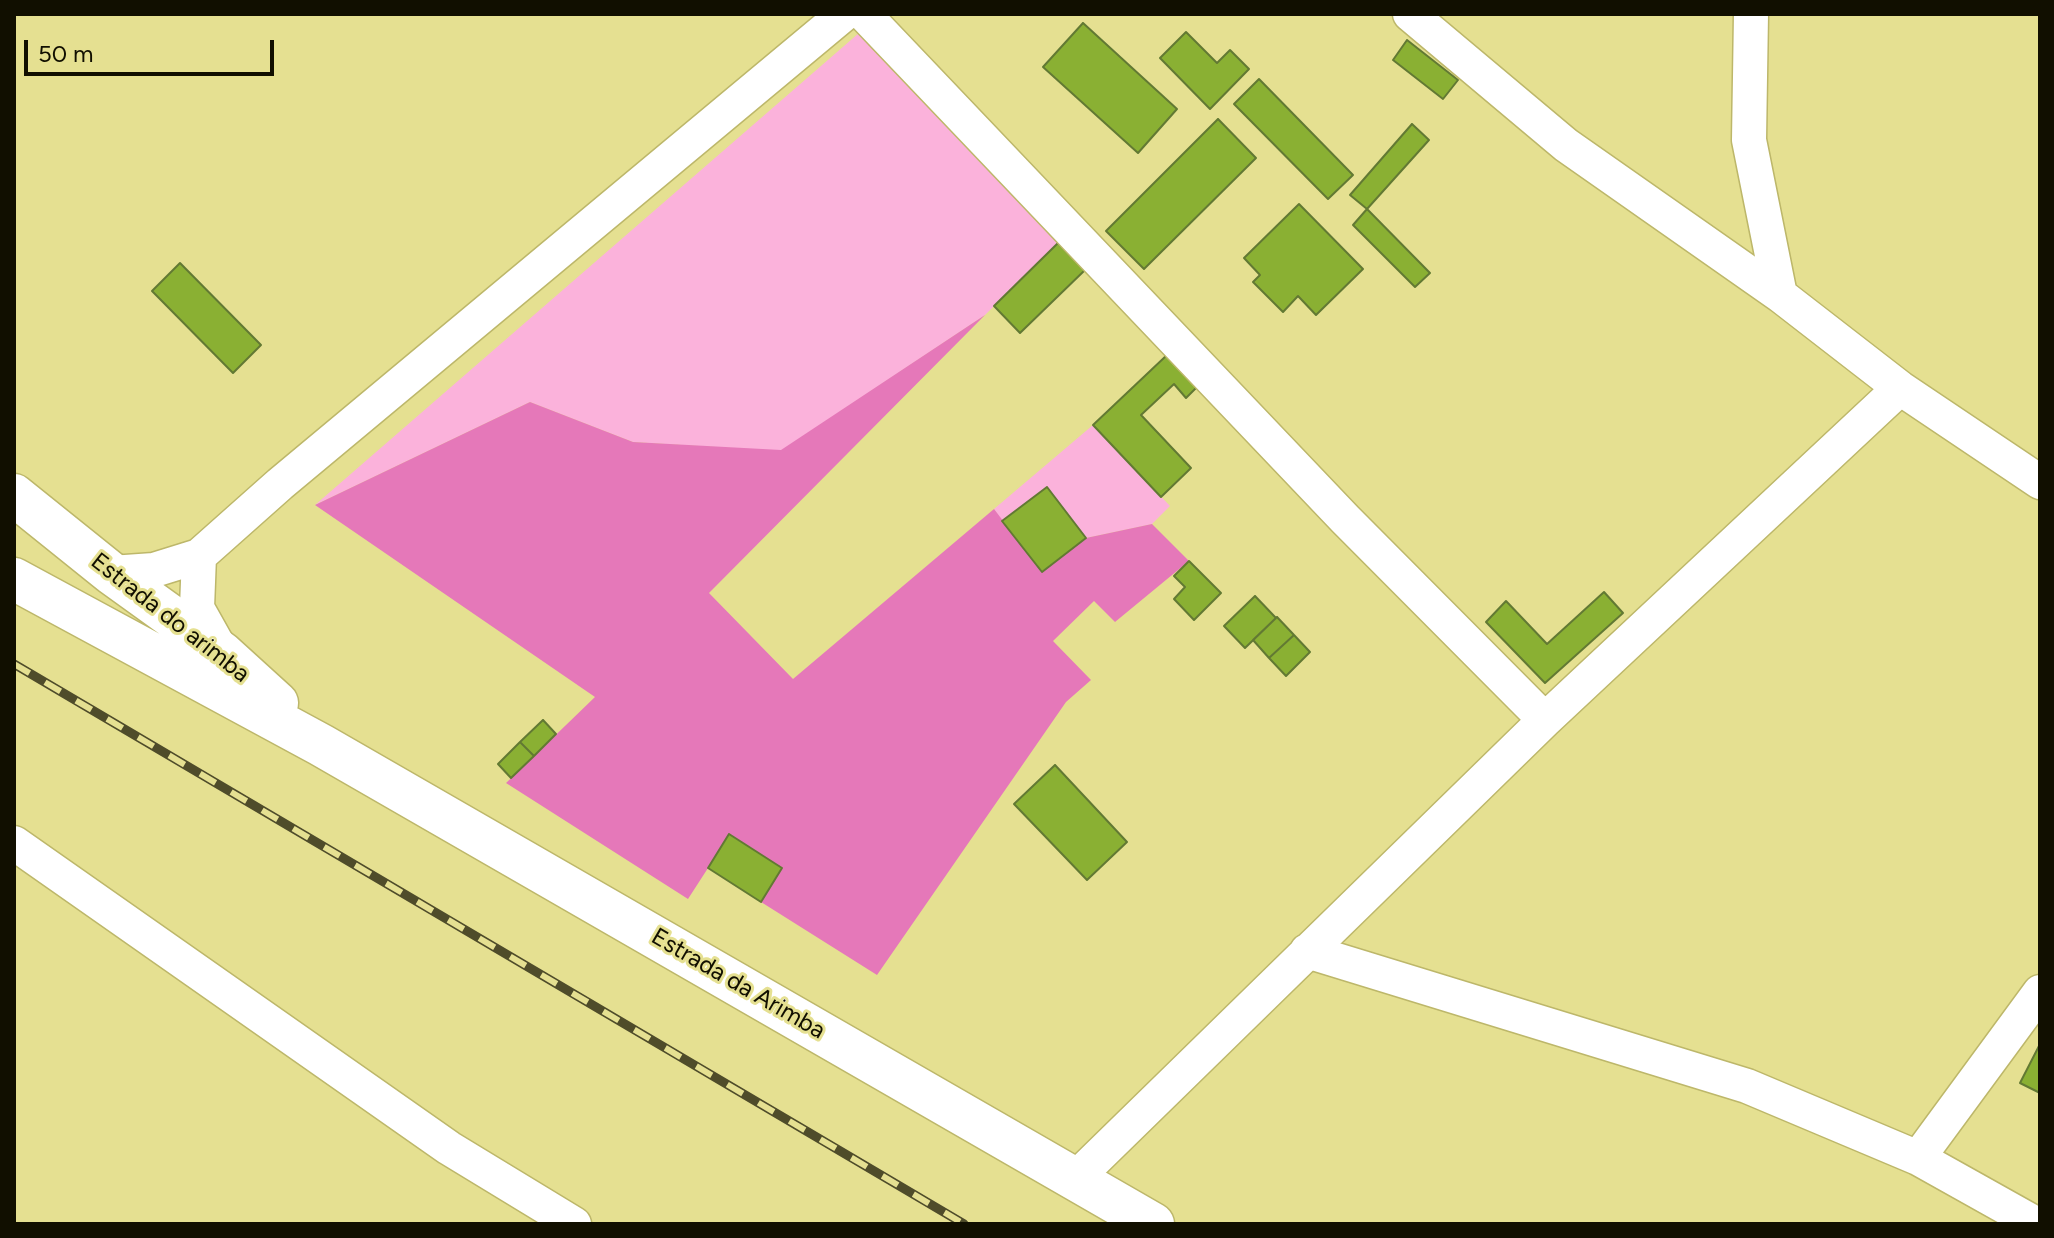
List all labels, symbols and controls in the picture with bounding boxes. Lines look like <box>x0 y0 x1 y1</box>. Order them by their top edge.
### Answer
scale bar <box>28 24 278 74</box>
text: 50 m <box>38 39 94 68</box>
street label: Estrada do arimba <box>85 547 255 689</box>
street label: Estrada da Arimba <box>646 923 830 1045</box>

